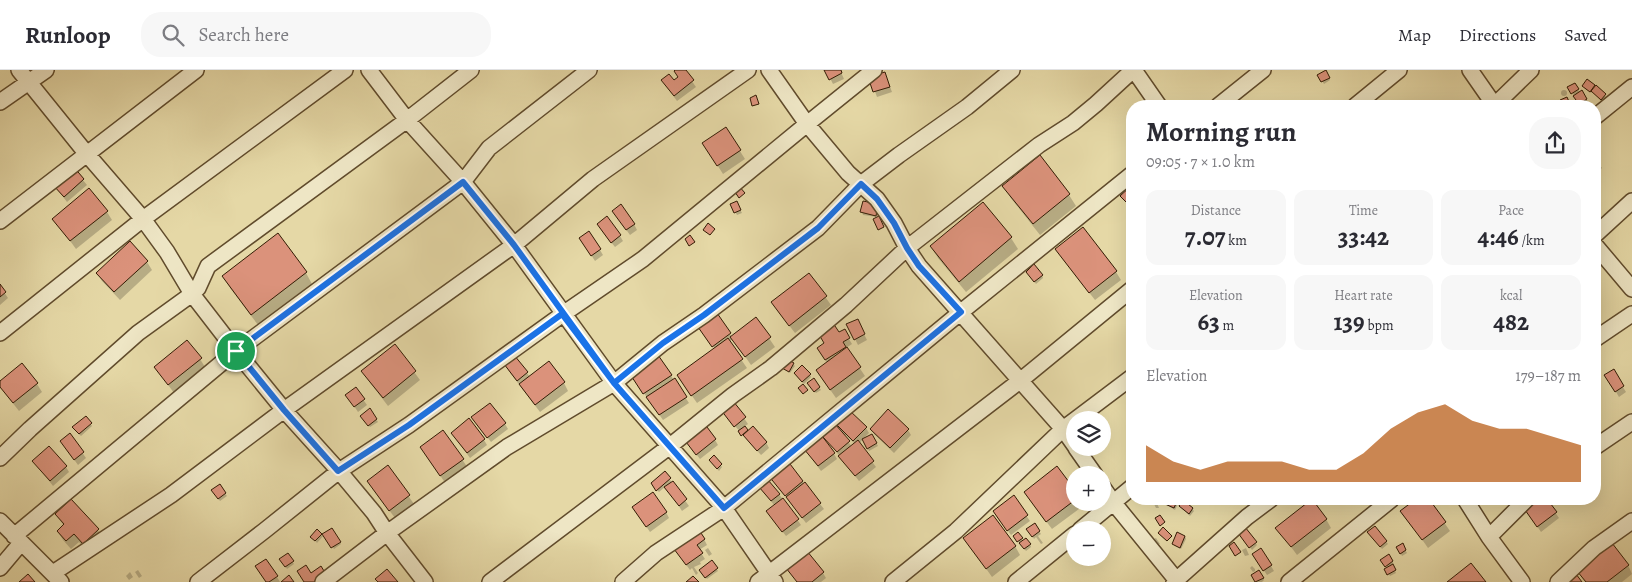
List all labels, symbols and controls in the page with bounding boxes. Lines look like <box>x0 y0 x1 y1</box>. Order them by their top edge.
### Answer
search box <box>141 12 491 57</box>
text: Runloop <box>25 19 111 51</box>
icon: search <box>159 21 187 49</box>
text: Search here <box>199 22 289 48</box>
text: Map <box>1398 23 1431 47</box>
text: Directions <box>1459 23 1536 47</box>
text: Saved <box>1564 23 1607 47</box>
text: Morning run <box>1146 113 1296 151</box>
button: share <box>1529 117 1581 169</box>
text: 09:05 · 7 × 1.0 km <box>1146 151 1255 173</box>
text: Distance <box>1191 201 1241 220</box>
text: Time <box>1349 201 1378 220</box>
text: Pace <box>1498 201 1524 220</box>
text: 7.07 <box>1185 220 1226 254</box>
text: 33:42 <box>1338 220 1389 254</box>
text: 4:46 <box>1478 220 1519 254</box>
text: km <box>1226 231 1247 250</box>
text: /km <box>1519 231 1545 250</box>
text: Elevation <box>1189 286 1243 305</box>
text: Heart rate <box>1334 286 1393 305</box>
text: kcal <box>1500 286 1522 305</box>
text: 63 <box>1197 305 1220 339</box>
text: 139 <box>1333 305 1365 339</box>
text: 482 <box>1493 305 1529 339</box>
text: m <box>1220 316 1234 335</box>
text: bpm <box>1365 316 1394 335</box>
pin <box>215 330 257 372</box>
icon: arrive <box>222 337 250 365</box>
text: Elevation <box>1146 365 1207 387</box>
text: 179–187 m <box>1515 365 1581 387</box>
map controls <box>1066 411 1111 566</box>
button: layers <box>1066 411 1111 456</box>
button: + <box>1066 466 1111 511</box>
button: − <box>1066 521 1111 566</box>

